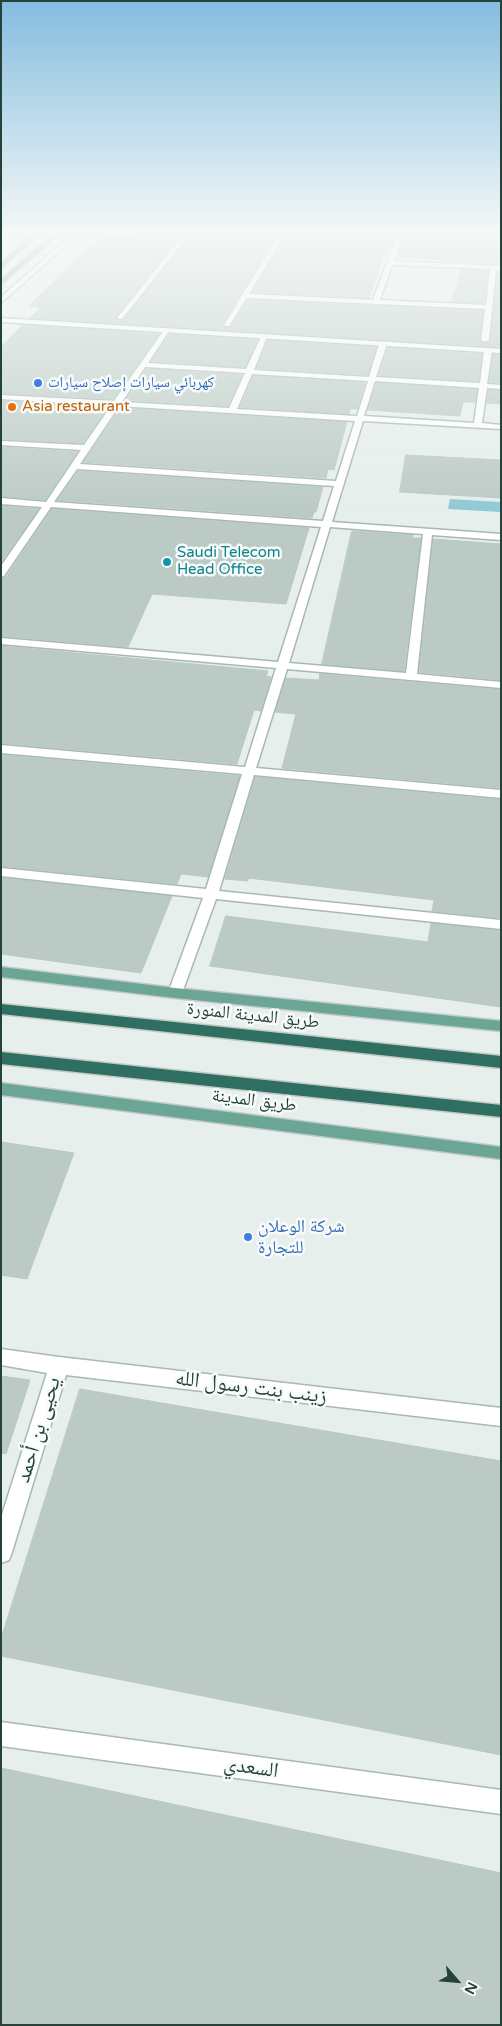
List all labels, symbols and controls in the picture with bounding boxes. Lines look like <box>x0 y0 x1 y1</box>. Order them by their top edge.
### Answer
place label: كهربائي سيارات إصلاح سيارات <box>48 374 214 392</box>
marker: كهربائي سيارات إصلاح سيارات <box>32 377 44 389</box>
place label: Asia restaurant <box>22 398 130 416</box>
marker: Asia restaurant <box>6 401 18 413</box>
place label: Saudi Telecom Head Office <box>177 544 281 579</box>
marker: Saudi Telecom Head Office <box>161 556 173 568</box>
street label: طريق المدينة المنورة <box>186 998 320 1034</box>
street label: طريق المدينة <box>210 1085 298 1117</box>
place label: شركة الوعلان للتجارة <box>258 1216 345 1258</box>
marker: شركة الوعلان للتجارة <box>242 1231 254 1243</box>
street label: زينب بنت رسول الله <box>174 1366 328 1410</box>
street label: يحيى بن أحمد <box>11 1374 67 1486</box>
street label: السعدي <box>222 1752 280 1784</box>
north arrow <box>432 1956 482 2006</box>
text: N <box>461 1979 481 1997</box>

